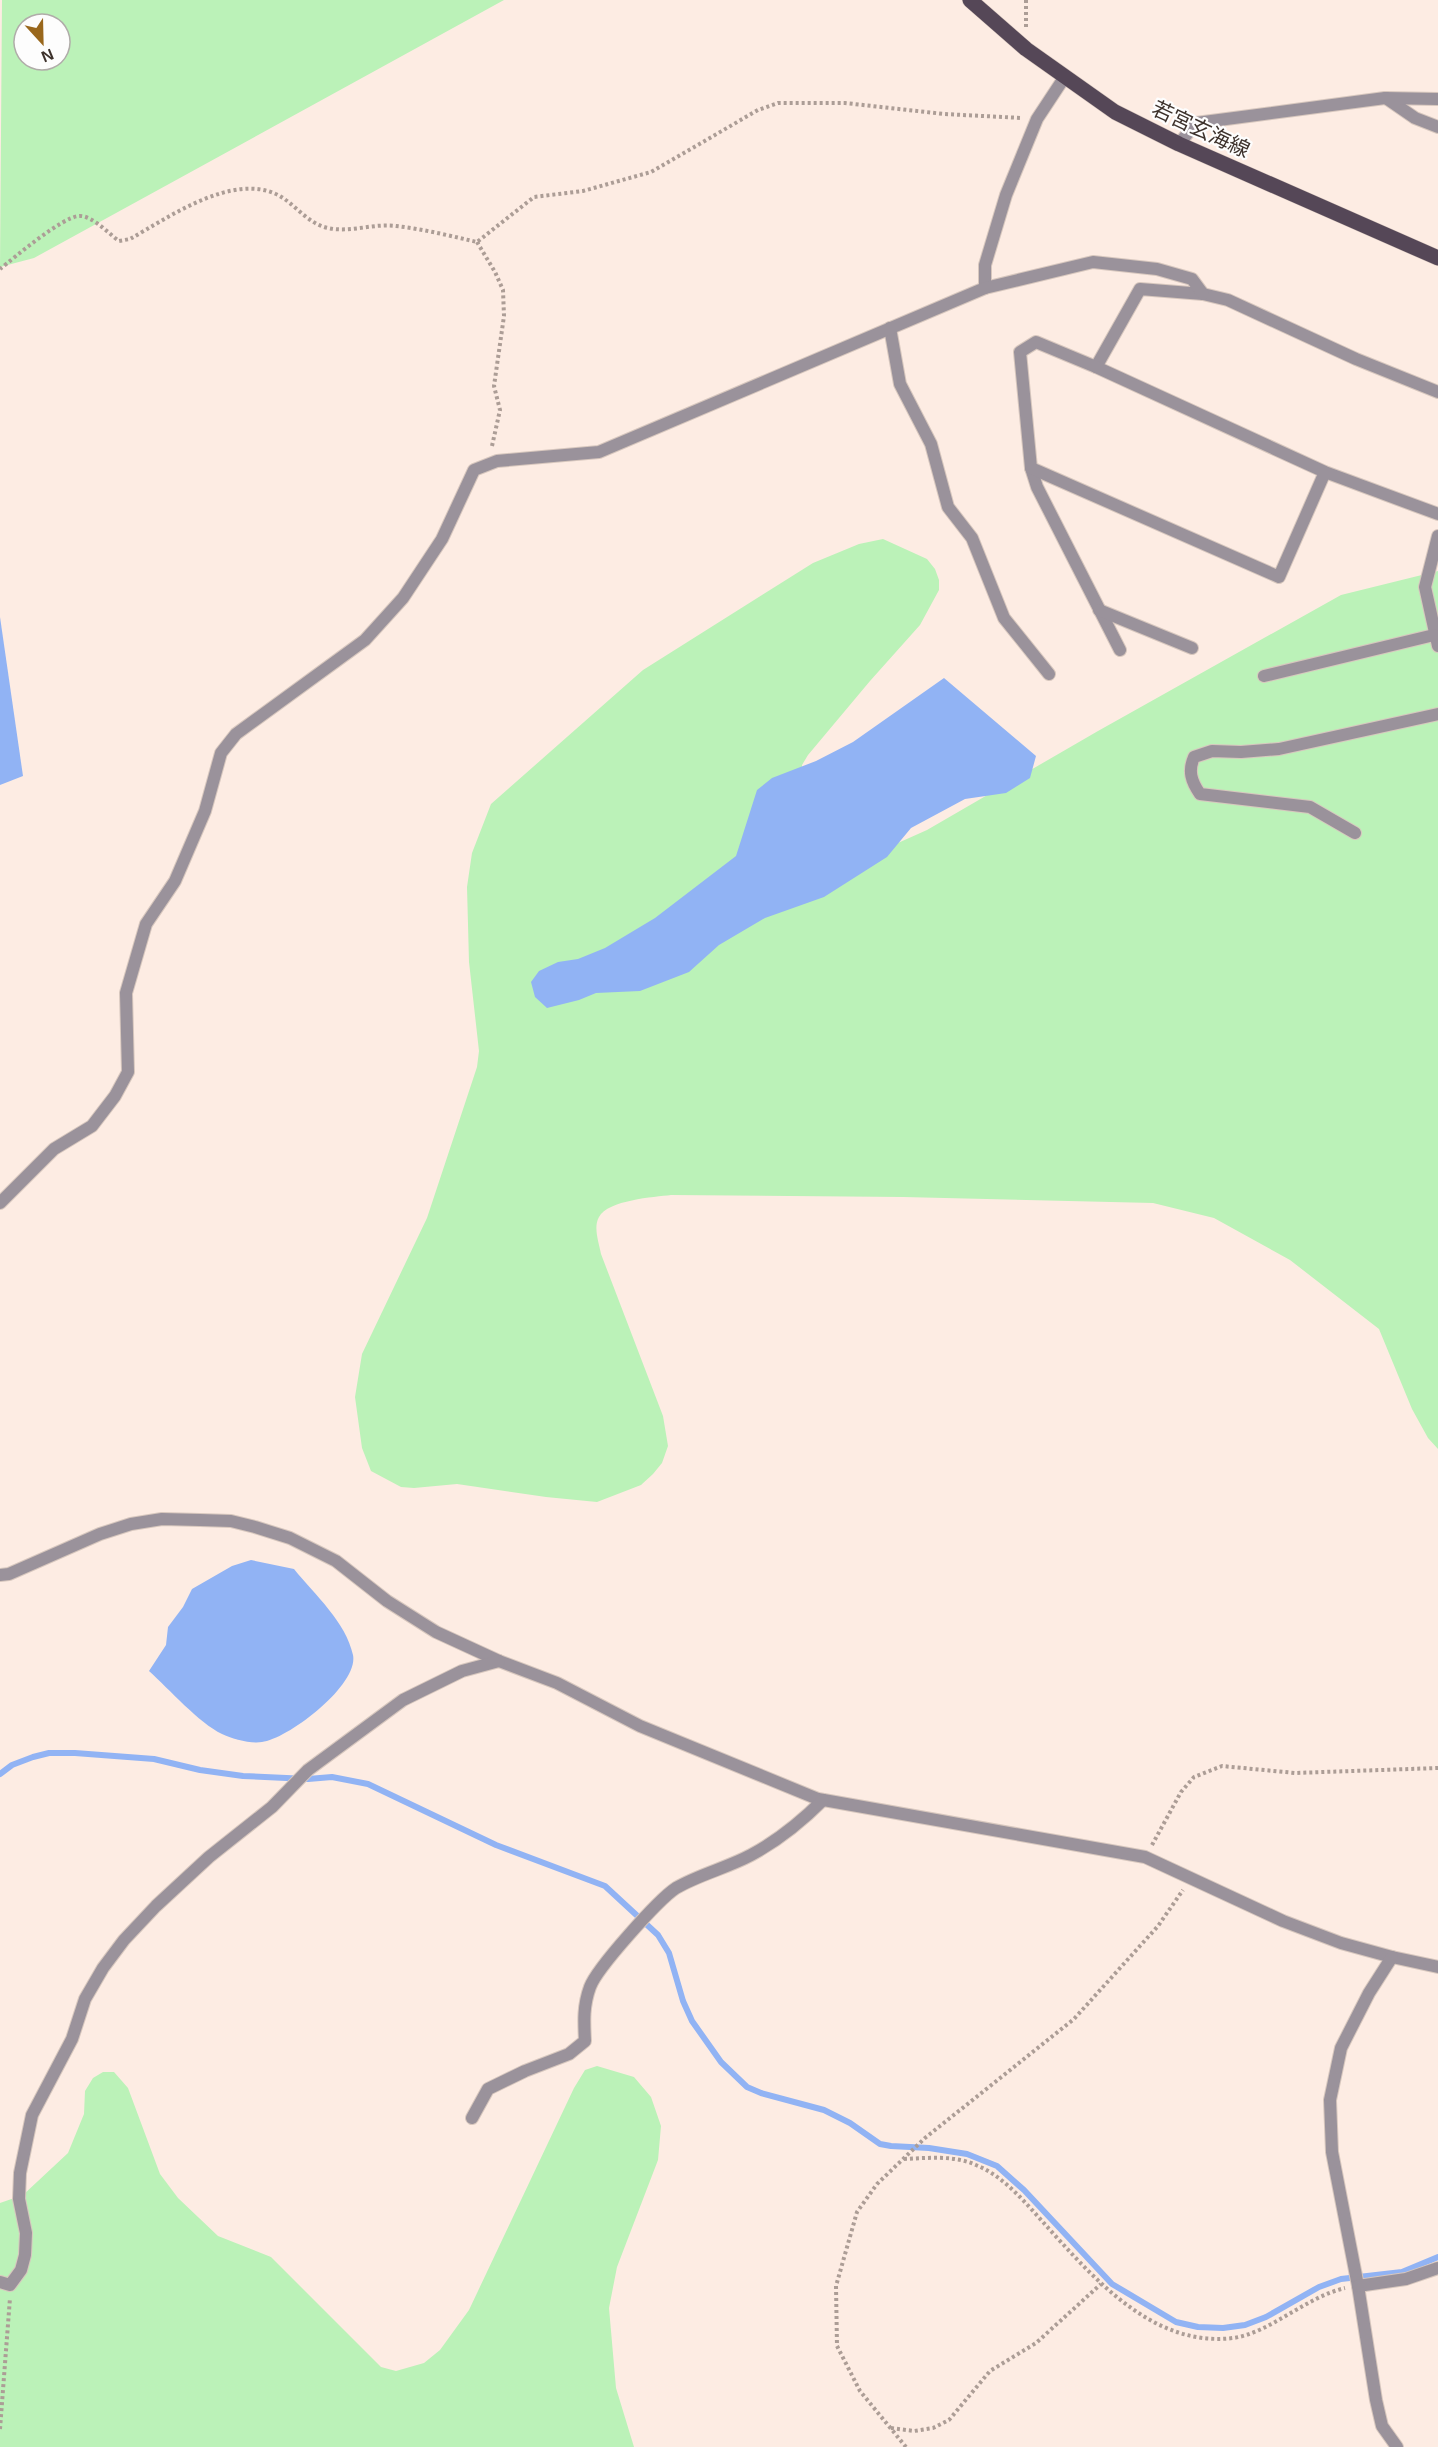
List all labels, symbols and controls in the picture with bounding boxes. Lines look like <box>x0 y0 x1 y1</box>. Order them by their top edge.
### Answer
north arrow <box>12 12 72 72</box>
text: N <box>39 45 56 65</box>
street label: 若宮玄海線 <box>1149 96 1253 162</box>

